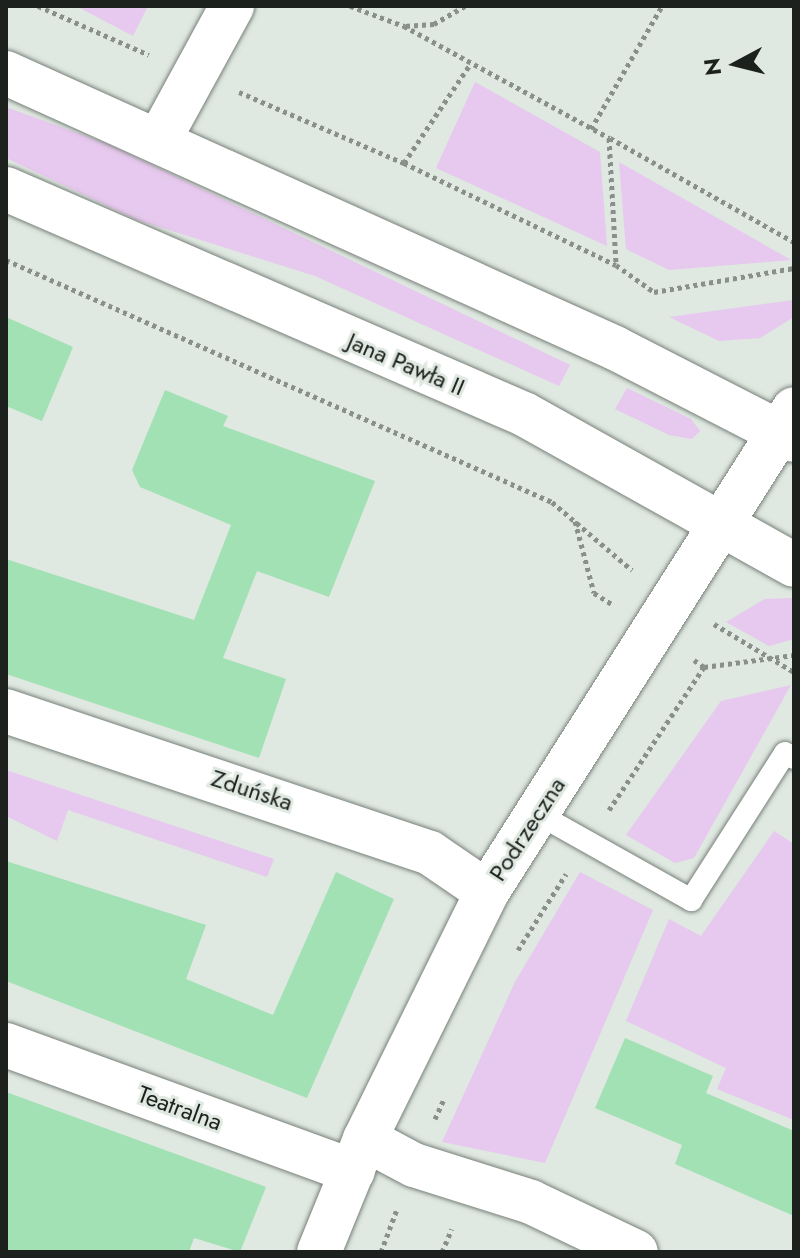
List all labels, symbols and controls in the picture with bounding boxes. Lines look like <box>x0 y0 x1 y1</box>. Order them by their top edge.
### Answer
north arrow <box>696 24 776 104</box>
text: N <box>695 56 729 78</box>
street label: Jana Pawła II <box>343 326 469 402</box>
street label: Zduńska <box>208 763 296 817</box>
street label: Podrzeczna <box>483 772 571 886</box>
street label: Teatralna <box>134 1079 226 1137</box>

